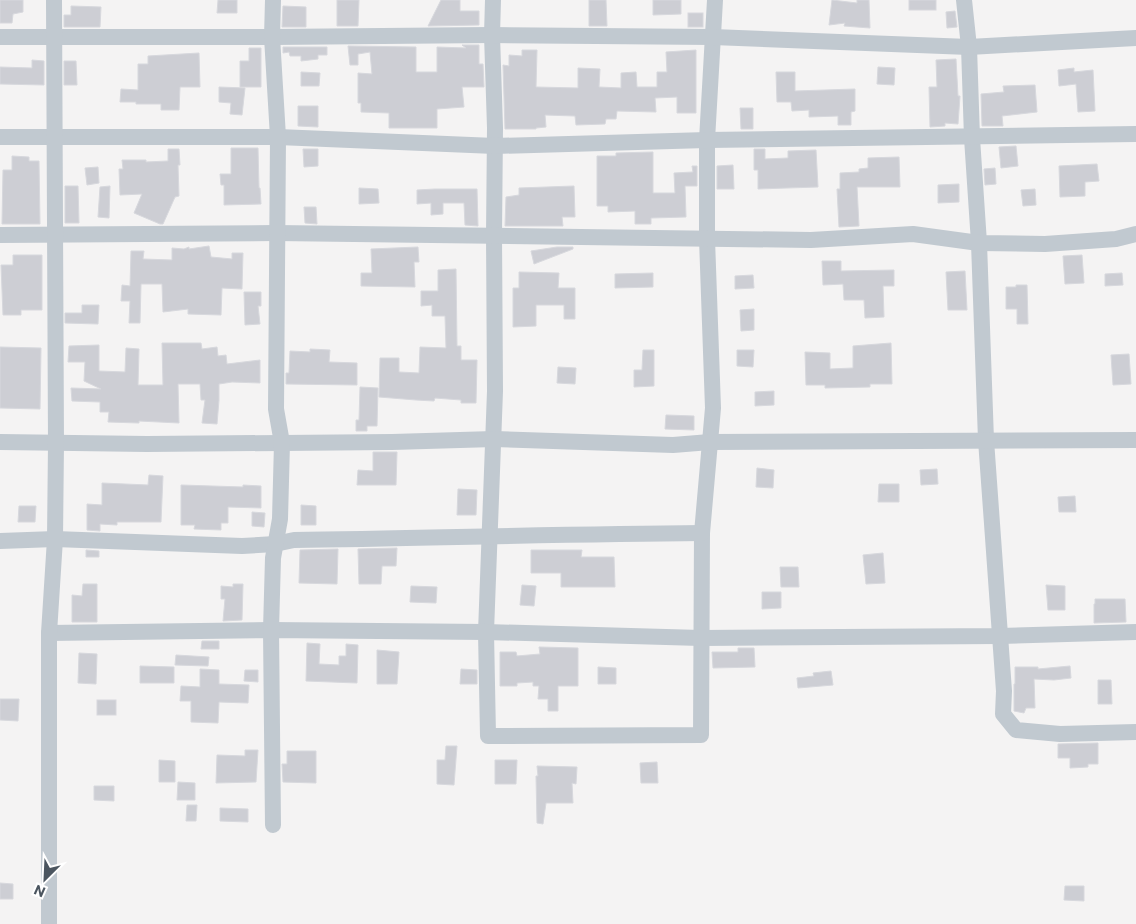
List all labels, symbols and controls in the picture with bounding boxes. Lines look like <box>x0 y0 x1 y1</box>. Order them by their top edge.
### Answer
north arrow <box>20 854 70 904</box>
text: N <box>31 881 48 901</box>

